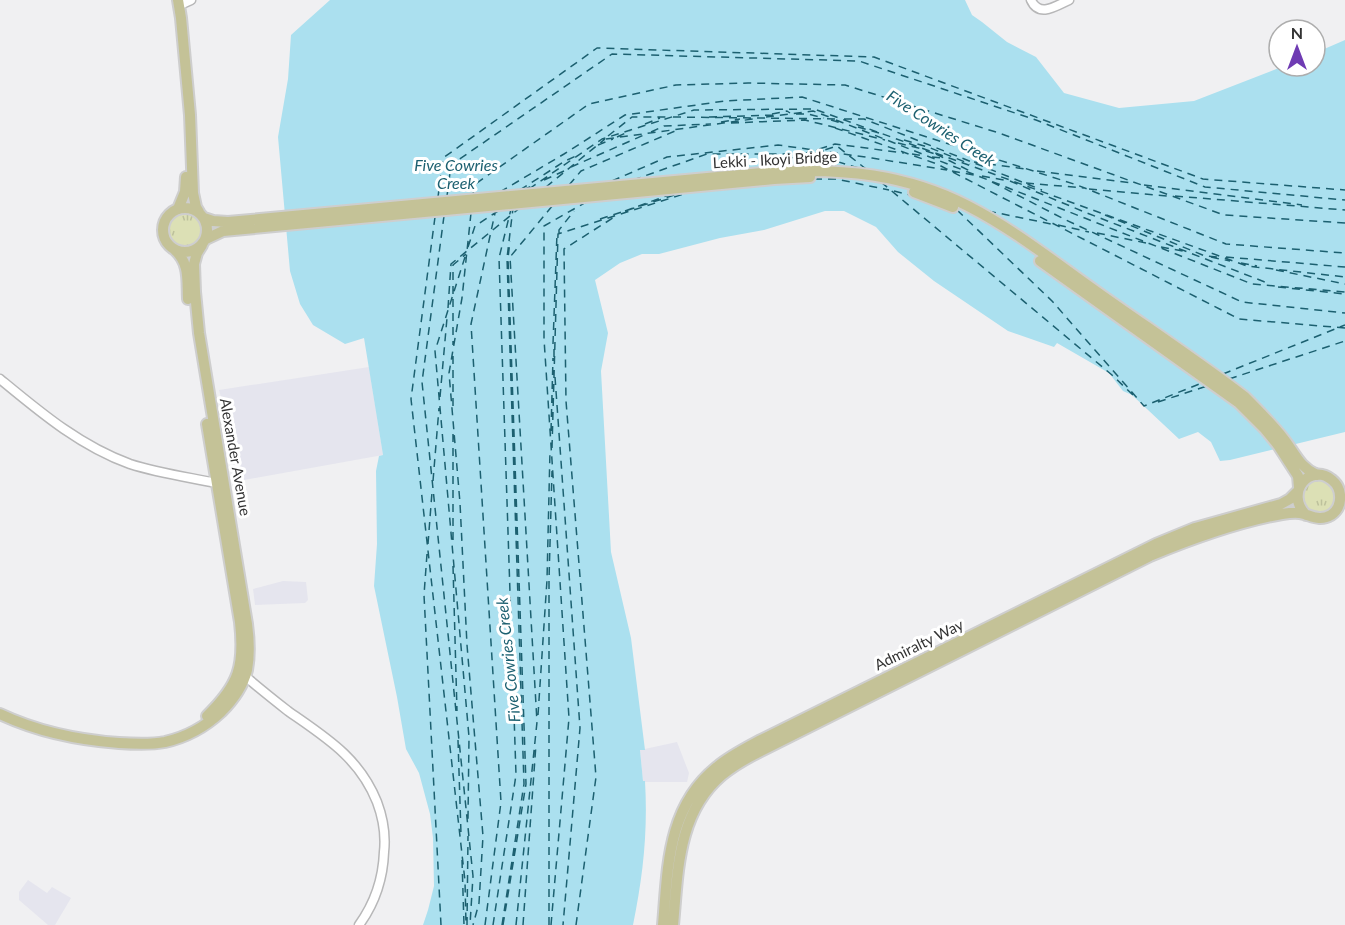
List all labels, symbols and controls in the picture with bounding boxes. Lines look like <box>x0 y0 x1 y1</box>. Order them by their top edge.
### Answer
north arrow <box>1267 18 1327 78</box>
text: N <box>1291 23 1303 42</box>
water label: Five Cowries Creek <box>884 85 999 170</box>
street label: Lekki - Ikoyi Bridge <box>712 147 838 171</box>
water label: Five Cowries Creek <box>414 155 498 192</box>
street label: Alexander Avenue <box>217 397 255 517</box>
water label: Five Cowries Creek <box>491 596 524 723</box>
street label: Admiralty Way <box>871 615 966 673</box>

